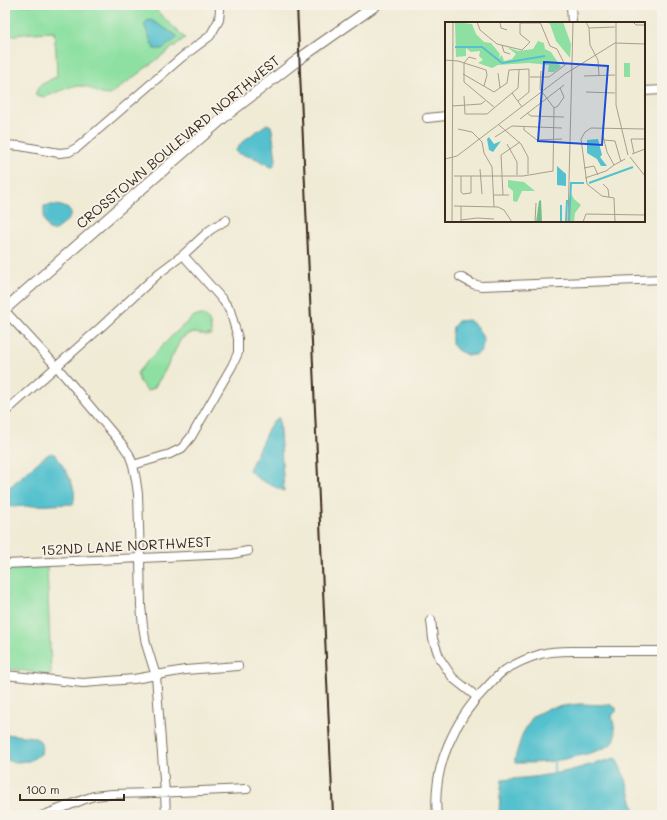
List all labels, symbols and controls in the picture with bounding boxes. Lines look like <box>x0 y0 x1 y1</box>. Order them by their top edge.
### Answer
inset map <box>445 22 645 222</box>
street label: CROSSTOWN BOULEVARD NORTHWEST <box>72 51 284 233</box>
street label: 152ND LANE NORTHWEST <box>40 532 212 559</box>
scale bar <box>20 776 124 802</box>
text: 100 m <box>26 781 60 797</box>

